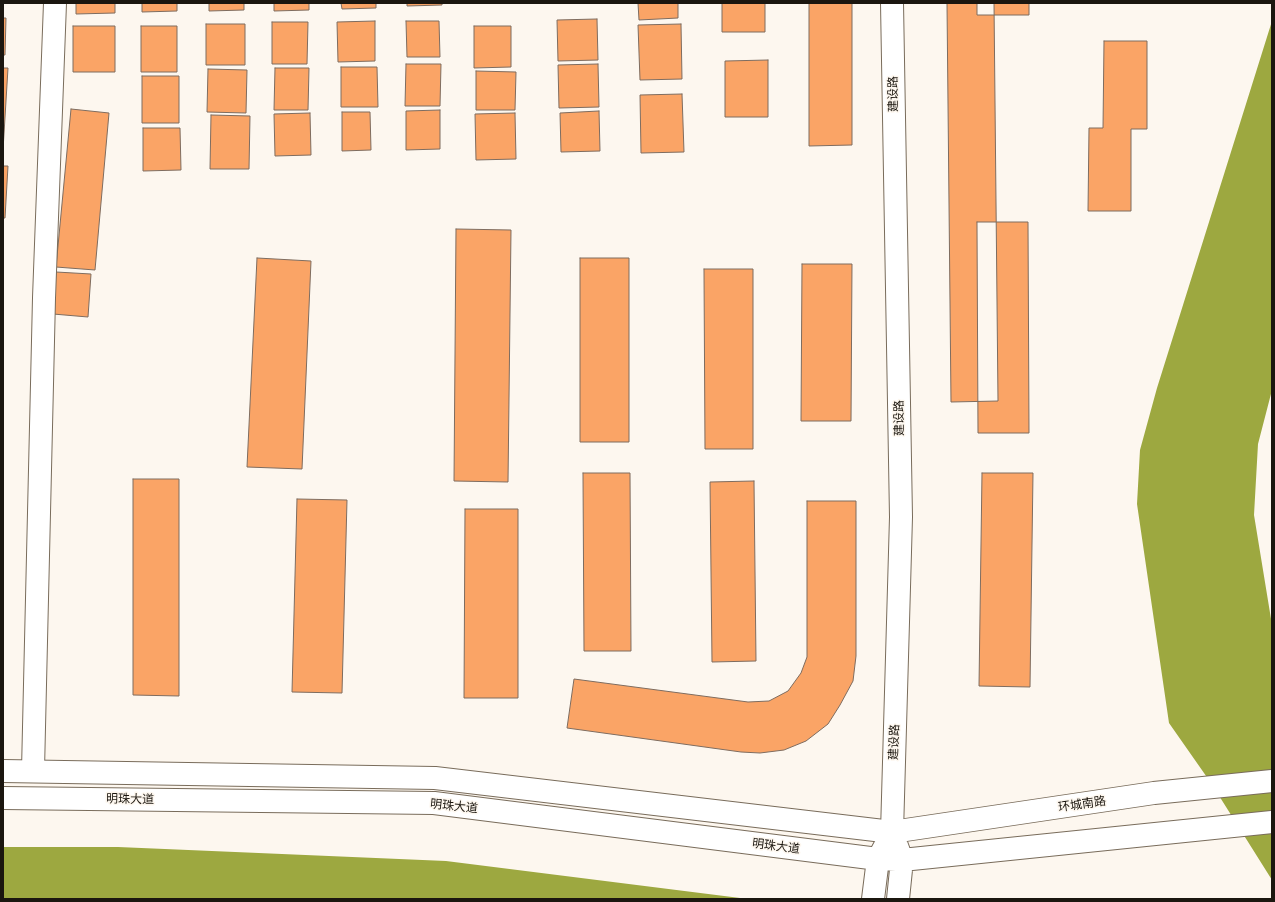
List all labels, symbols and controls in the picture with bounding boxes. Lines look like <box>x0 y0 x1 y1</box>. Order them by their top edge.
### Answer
street label: 建设路 <box>885 76 901 112</box>
street label: 建设路 <box>891 400 907 436</box>
street label: 建设路 <box>886 724 902 760</box>
street label: 明珠大道 <box>106 791 154 807</box>
street label: 环城南路 <box>1057 794 1107 814</box>
street label: 明珠大道 <box>429 796 479 816</box>
street label: 明珠大道 <box>751 836 801 856</box>

